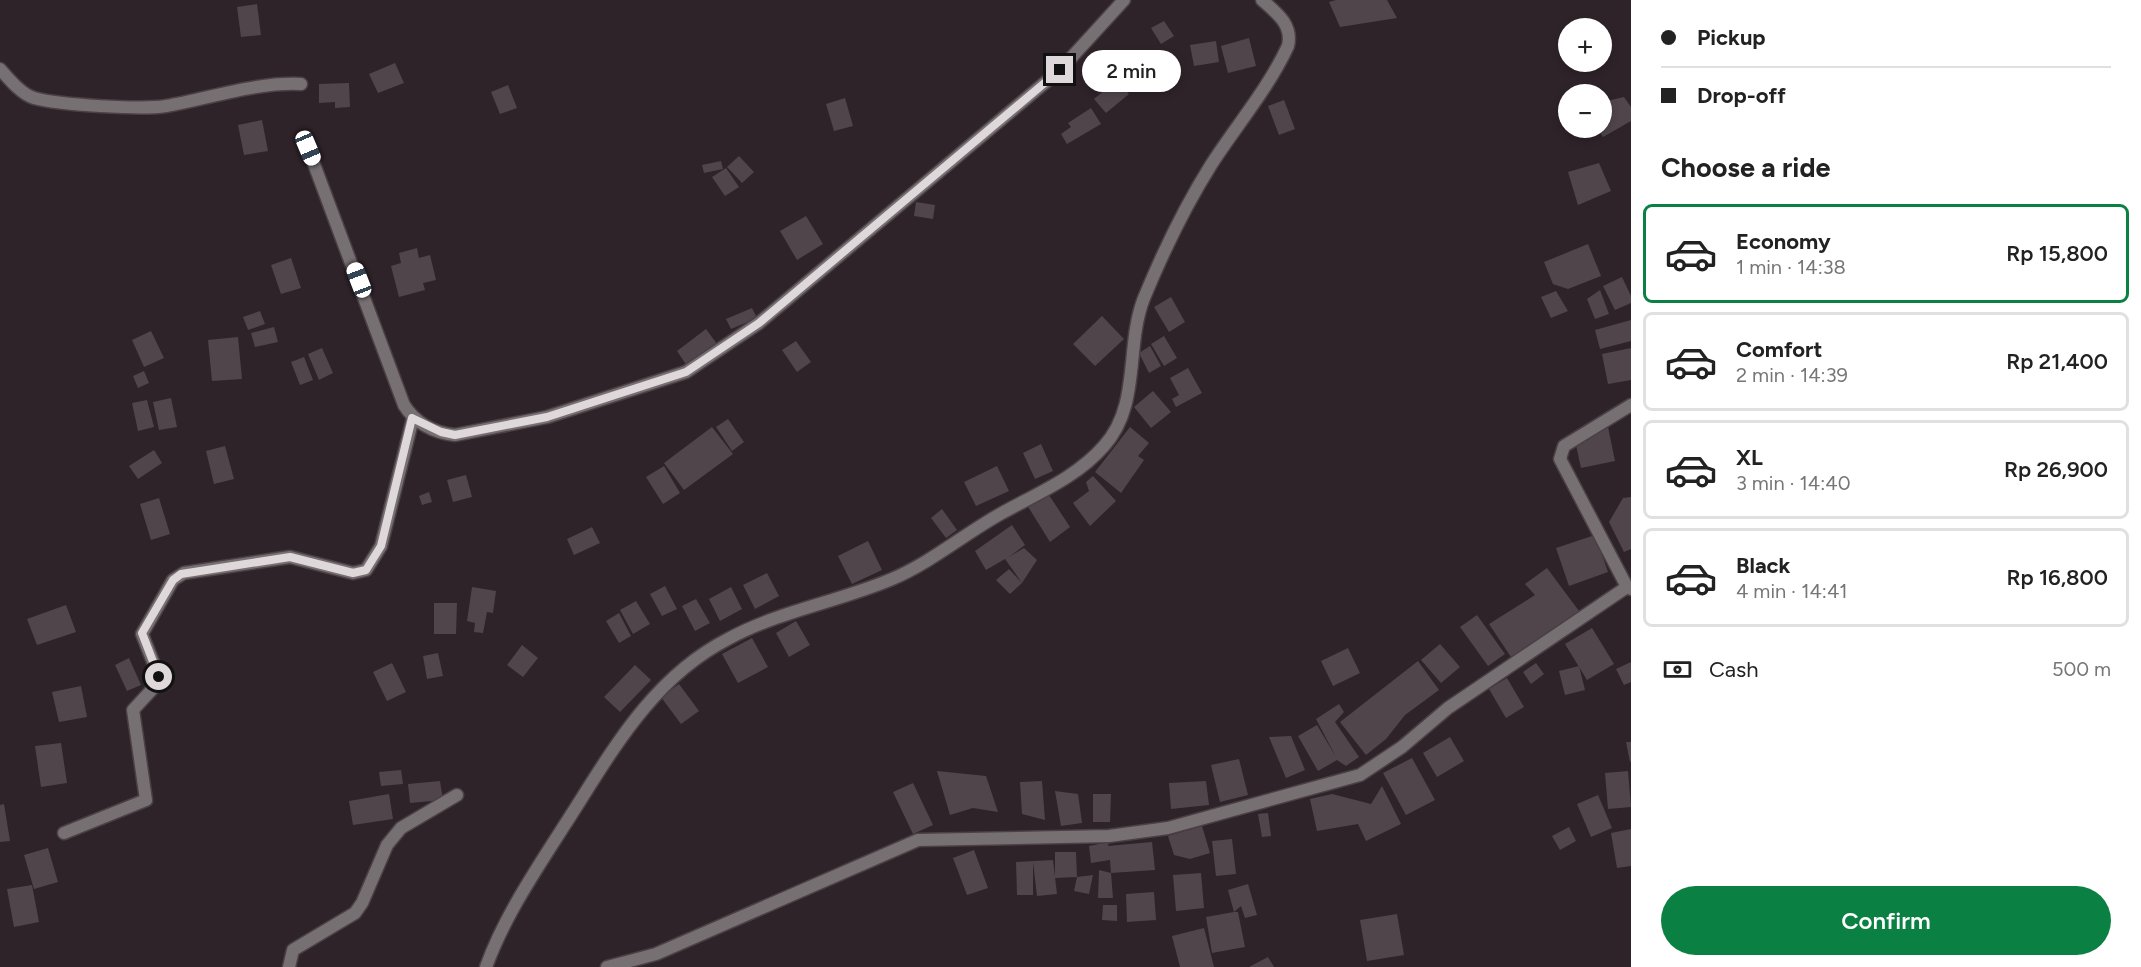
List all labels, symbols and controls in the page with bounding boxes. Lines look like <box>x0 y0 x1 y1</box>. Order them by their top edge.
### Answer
map controls <box>1558 18 1612 138</box>
button: + <box>1558 18 1612 72</box>
text: Pickup <box>1697 24 1766 51</box>
callout: 2 min <box>1081 49 1180 91</box>
route end <box>1046 56 1073 83</box>
text: 2 min <box>1107 59 1156 83</box>
text: Drop-off <box>1697 82 1786 109</box>
button: − <box>1558 84 1612 138</box>
car <box>293 128 323 168</box>
text: Choose a ride <box>1661 151 1830 184</box>
icon: car <box>1664 227 1718 281</box>
text: Economy <box>1736 228 1831 255</box>
text: Rp 15,800 <box>2006 240 2108 267</box>
text: 1 min · 14:38 <box>1736 255 1846 279</box>
car <box>344 260 374 300</box>
icon: car <box>1664 335 1718 389</box>
text: Comfort <box>1736 336 1822 363</box>
text: Rp 21,400 <box>2006 348 2108 375</box>
text: 2 min · 14:39 <box>1736 363 1848 387</box>
icon: car <box>1664 443 1718 497</box>
text: XL <box>1736 444 1763 471</box>
text: Rp 26,900 <box>2004 456 2108 483</box>
text: 3 min · 14:40 <box>1736 471 1851 495</box>
icon: car <box>1664 551 1718 605</box>
text: Black <box>1736 552 1790 579</box>
text: Rp 16,800 <box>2006 564 2108 591</box>
text: 4 min · 14:41 <box>1736 579 1848 603</box>
icon: cash <box>1661 653 1694 686</box>
text: Cash <box>1709 656 1759 683</box>
text: 500 m <box>2052 657 2111 681</box>
route start <box>145 663 172 690</box>
button: Confirm <box>1661 886 2111 955</box>

